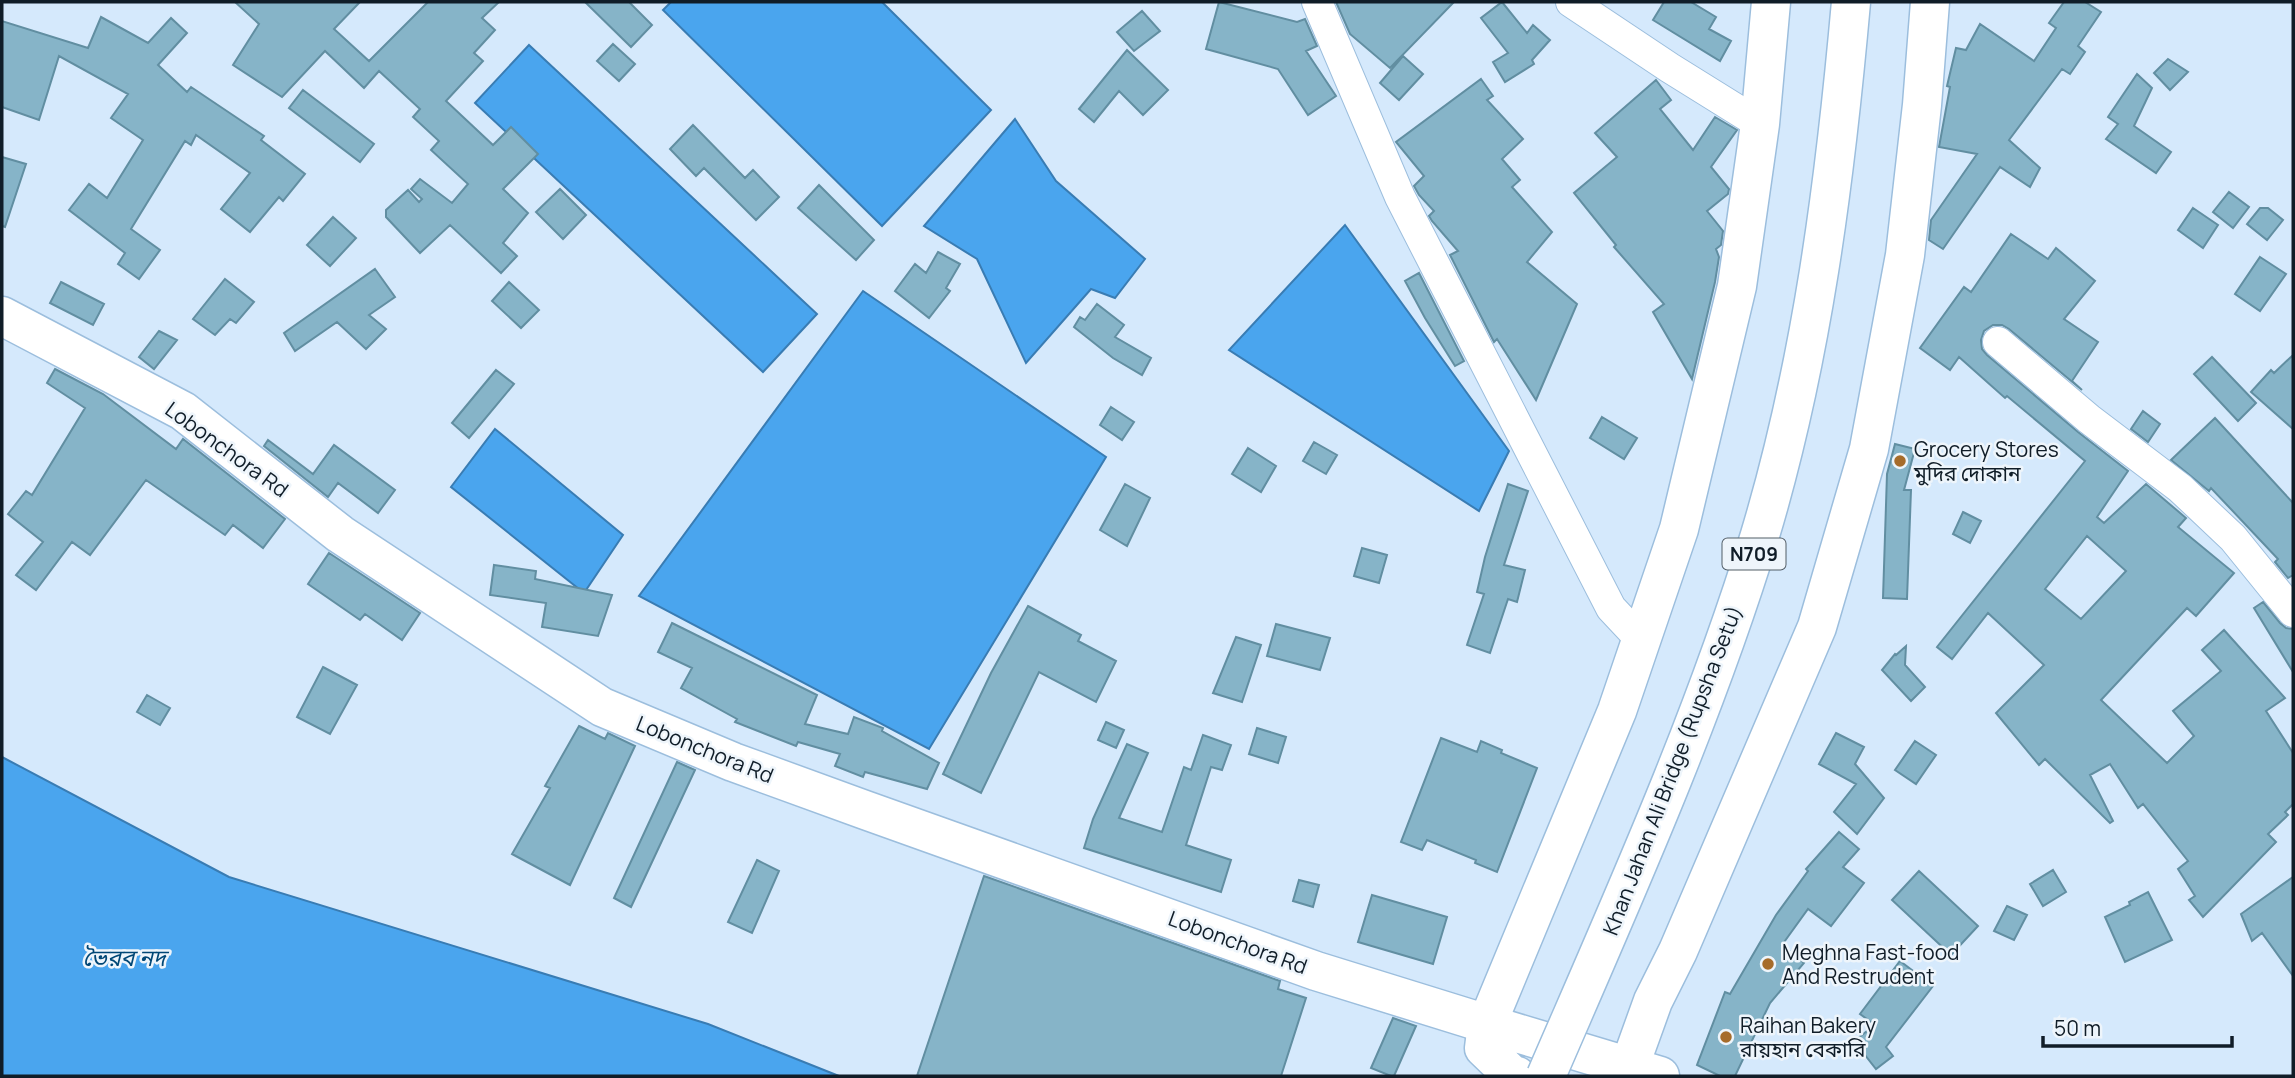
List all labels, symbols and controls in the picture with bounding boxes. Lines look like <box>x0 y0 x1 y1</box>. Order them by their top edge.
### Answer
street label: Lobonchora Rd <box>160 395 294 503</box>
place label: Grocery Stores মুদির দোকান <box>1913 435 2059 487</box>
marker: Grocery Stores মুদির দোকান <box>1892 453 1908 469</box>
road number: N709 <box>1722 538 1786 569</box>
street label: Khan Jahan Ali Bridge (Rupsha Setu) <box>1596 601 1748 939</box>
street label: Lobonchora Rd <box>632 709 778 789</box>
street label: Lobonchora Rd <box>1165 904 1311 980</box>
place label: Meghna Fast-food And Restrudent <box>1782 938 1960 990</box>
water label: ভৈরব নদ <box>82 941 170 973</box>
marker: Meghna Fast-food And Restrudent <box>1760 956 1776 972</box>
scale bar <box>2043 1004 2232 1048</box>
place label: Raihan Bakery রায়হান বেকারি <box>1739 1011 1876 1063</box>
text: 50 m <box>2054 1014 2101 1042</box>
marker: Raihan Bakery রায়হান বেকারি <box>1718 1029 1734 1045</box>

